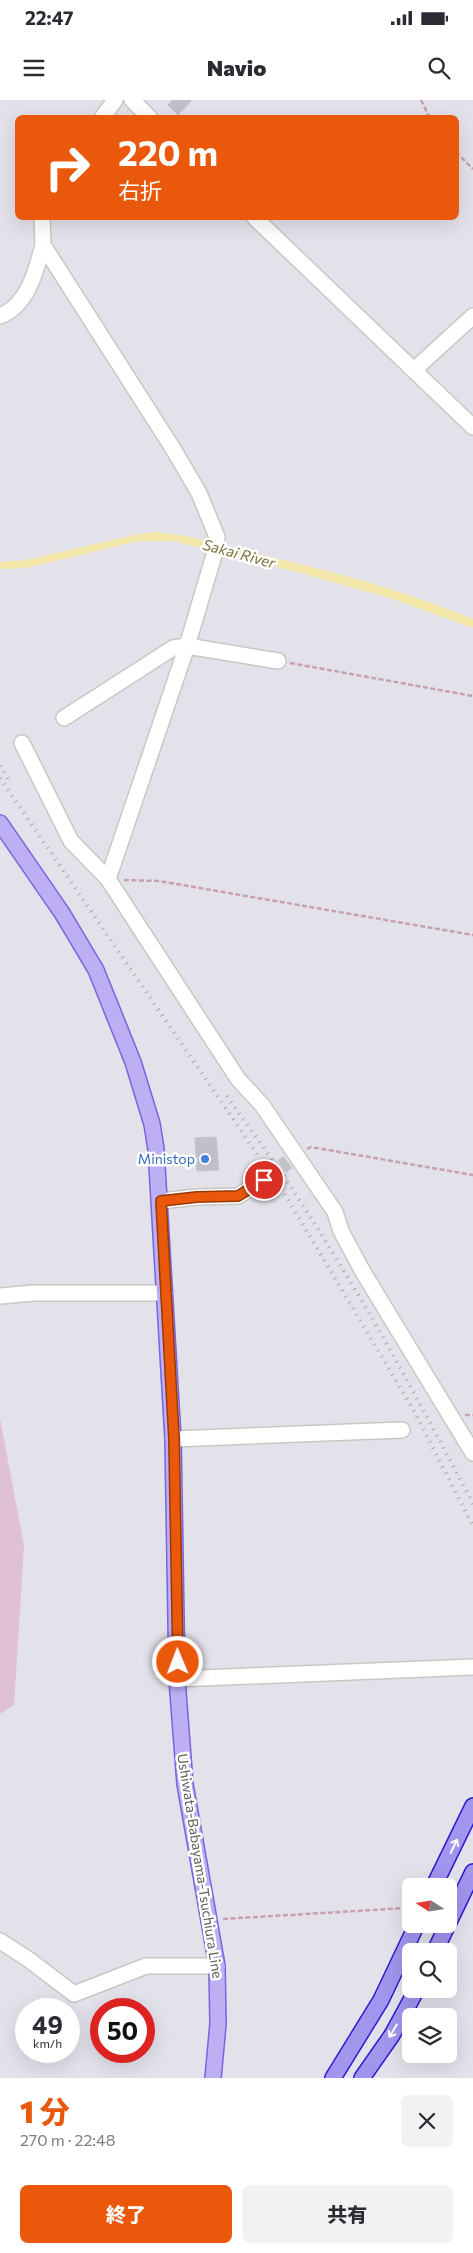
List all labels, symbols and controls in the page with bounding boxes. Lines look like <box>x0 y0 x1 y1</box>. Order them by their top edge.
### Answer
text: 22:47 <box>25 6 73 29</box>
icon: menu <box>20 54 48 82</box>
text: Navio <box>207 54 266 81</box>
icon: search <box>425 54 453 82</box>
text: 220 m <box>118 130 218 173</box>
icon: right <box>35 135 100 200</box>
text: 右折 <box>118 177 162 204</box>
water label: Sakai River <box>201 535 279 572</box>
place label: Ministop <box>138 1150 195 1167</box>
marker: Ministop <box>199 1153 211 1165</box>
pin <box>243 1159 285 1201</box>
icon: arrive <box>250 1166 278 1194</box>
position arrow <box>151 1635 203 1687</box>
street label: Ushiwata-Babayama-Tsuchiura Line <box>174 1752 227 1980</box>
one-way arrow <box>449 1839 459 1854</box>
north arrow <box>402 1878 458 1932</box>
map controls <box>402 1878 457 2063</box>
button: search <box>402 1943 457 1998</box>
speed limit sign: 50 <box>90 1998 155 2063</box>
button: layers <box>402 2008 457 2063</box>
text: 49 <box>32 2009 63 2039</box>
one-way arrow <box>388 2024 398 2038</box>
text: km/h <box>33 2036 62 2050</box>
text: 1 分 <box>20 2092 70 2129</box>
button: close <box>401 2095 453 2147</box>
text: 270 m · 22:48 <box>20 2130 115 2149</box>
button: 終了 <box>20 2185 232 2243</box>
button: 共有 <box>242 2185 453 2243</box>

